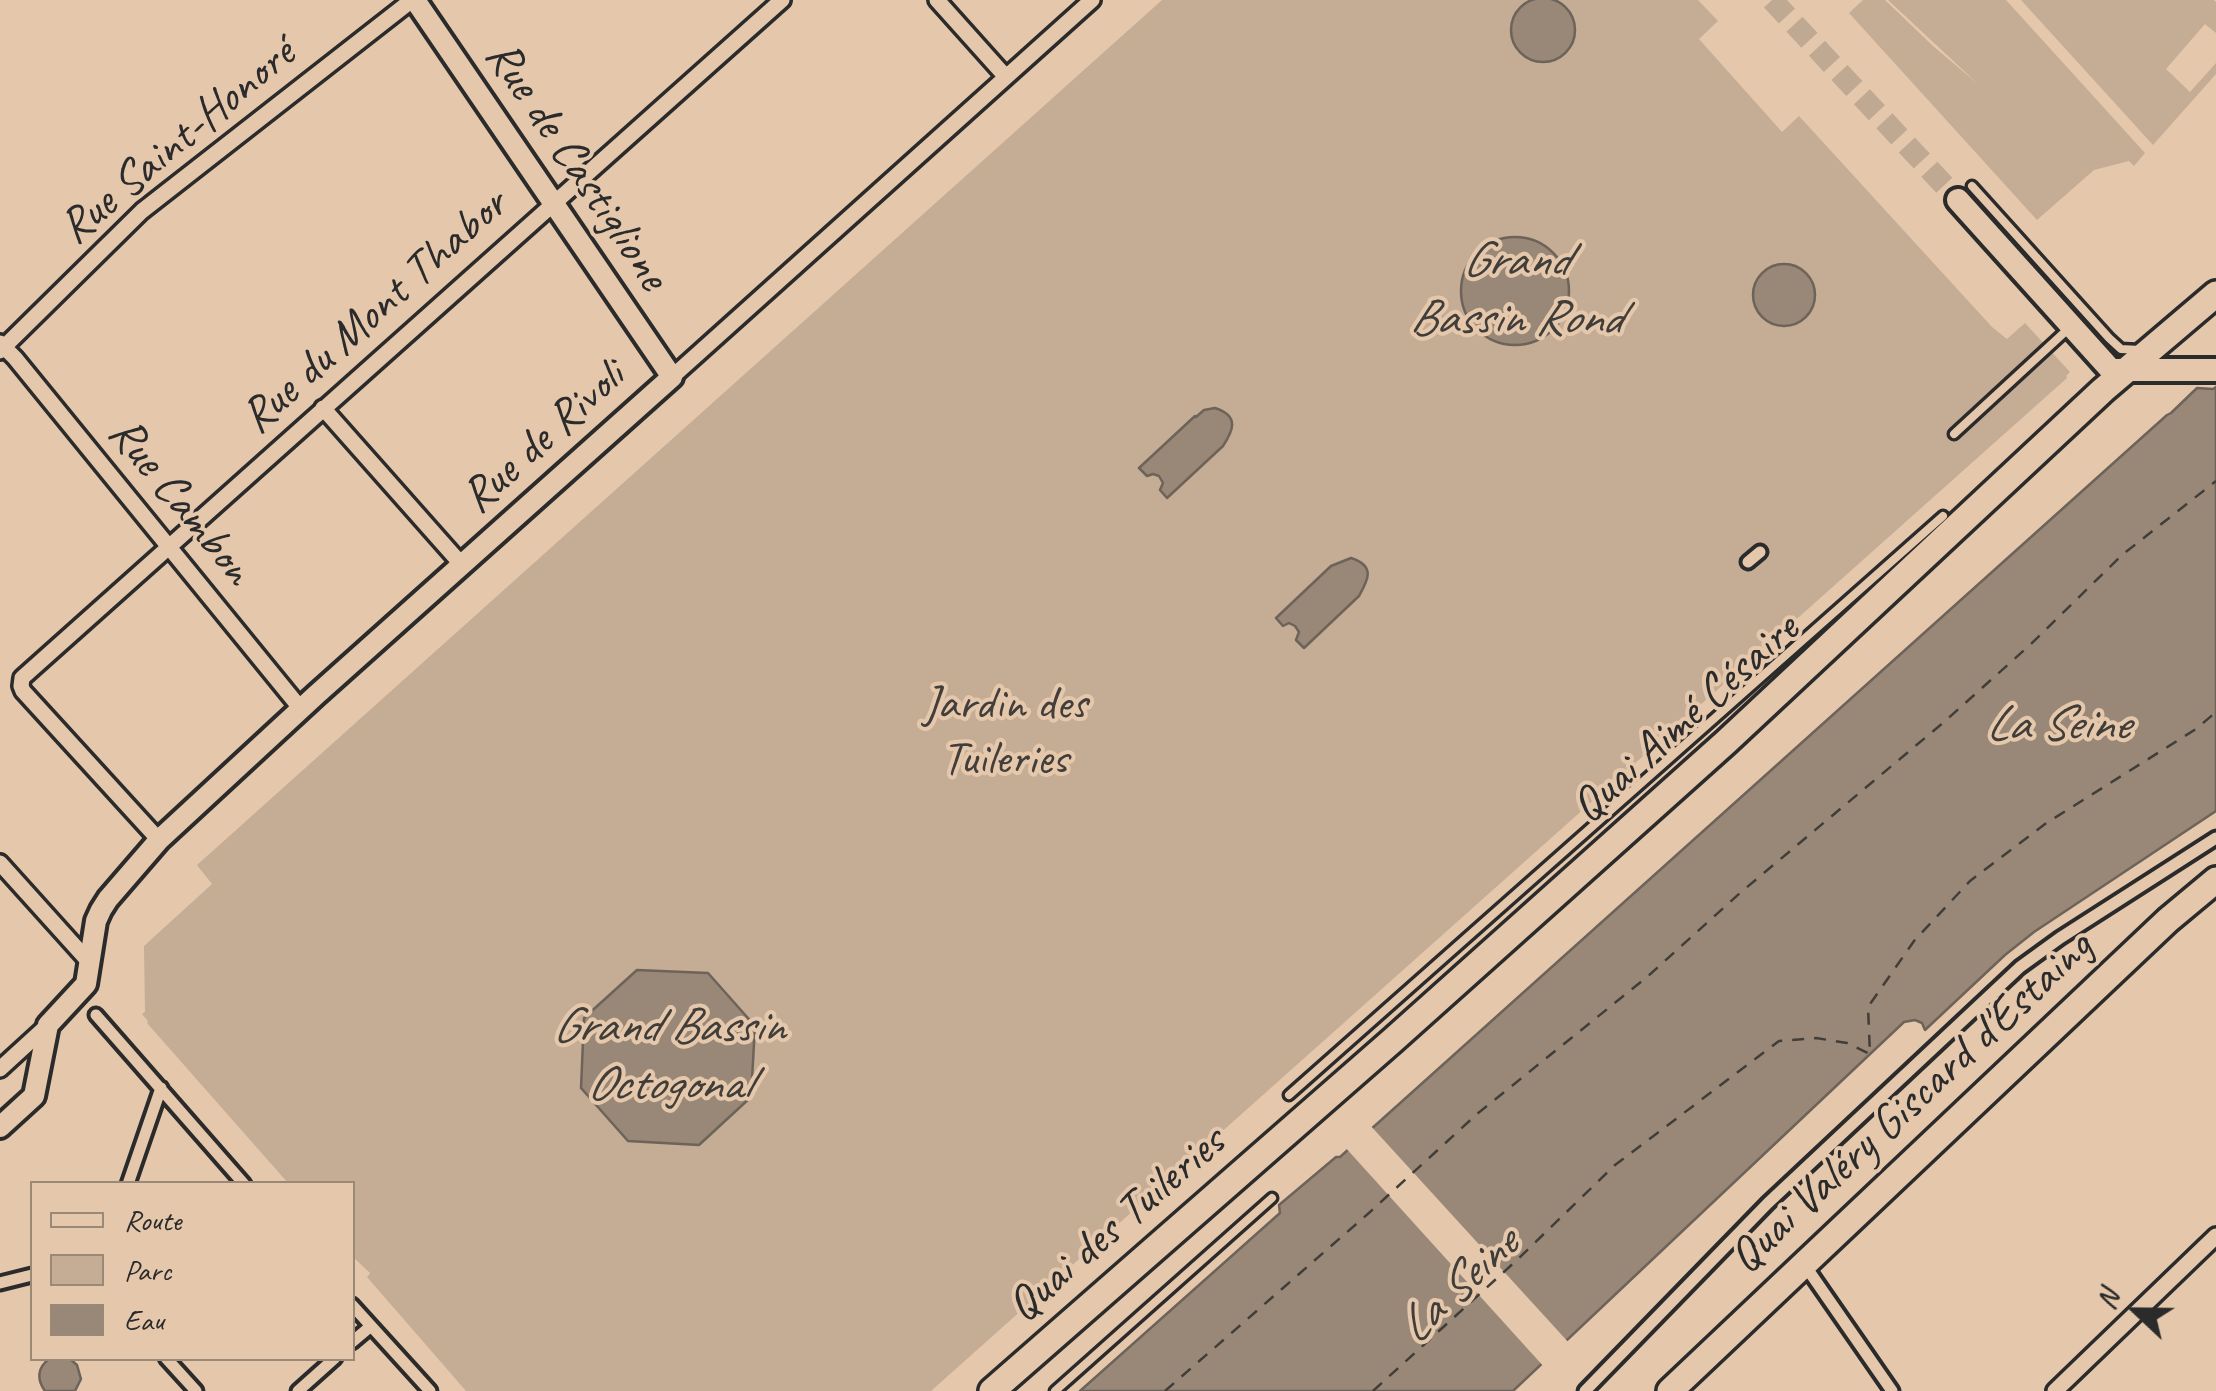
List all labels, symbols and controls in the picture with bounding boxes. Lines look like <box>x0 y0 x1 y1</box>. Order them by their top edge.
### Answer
street label: Rue Saint-Honoré <box>48 27 308 257</box>
street label: Rue de Castiglione <box>471 30 681 302</box>
street label: Rue du Mont Thabor <box>230 177 520 447</box>
water label: Grand Bassin Rond <box>1409 232 1621 350</box>
street label: Rue de Rivoli <box>450 350 638 526</box>
street label: Rue Cambon <box>95 406 265 598</box>
street label: Quai Aimé Césaire <box>1560 602 1812 836</box>
park label: Jardin des Tuileries <box>923 676 1087 789</box>
water label: La Seine <box>1986 696 2128 756</box>
street label: Quai Valéry Giscard d'Estaing <box>1718 919 2106 1287</box>
water label: Grand Bassin Octogonal <box>552 998 784 1116</box>
street label: Quai des Tuileries <box>996 1115 1238 1335</box>
legend <box>30 1181 355 1361</box>
text: Route <box>124 1201 181 1239</box>
water label: La Seine <box>1386 1216 1532 1358</box>
text: Parc <box>124 1251 171 1289</box>
north arrow <box>2086 1261 2186 1361</box>
text: N <box>2088 1285 2127 1314</box>
text: Eau <box>124 1301 164 1339</box>

